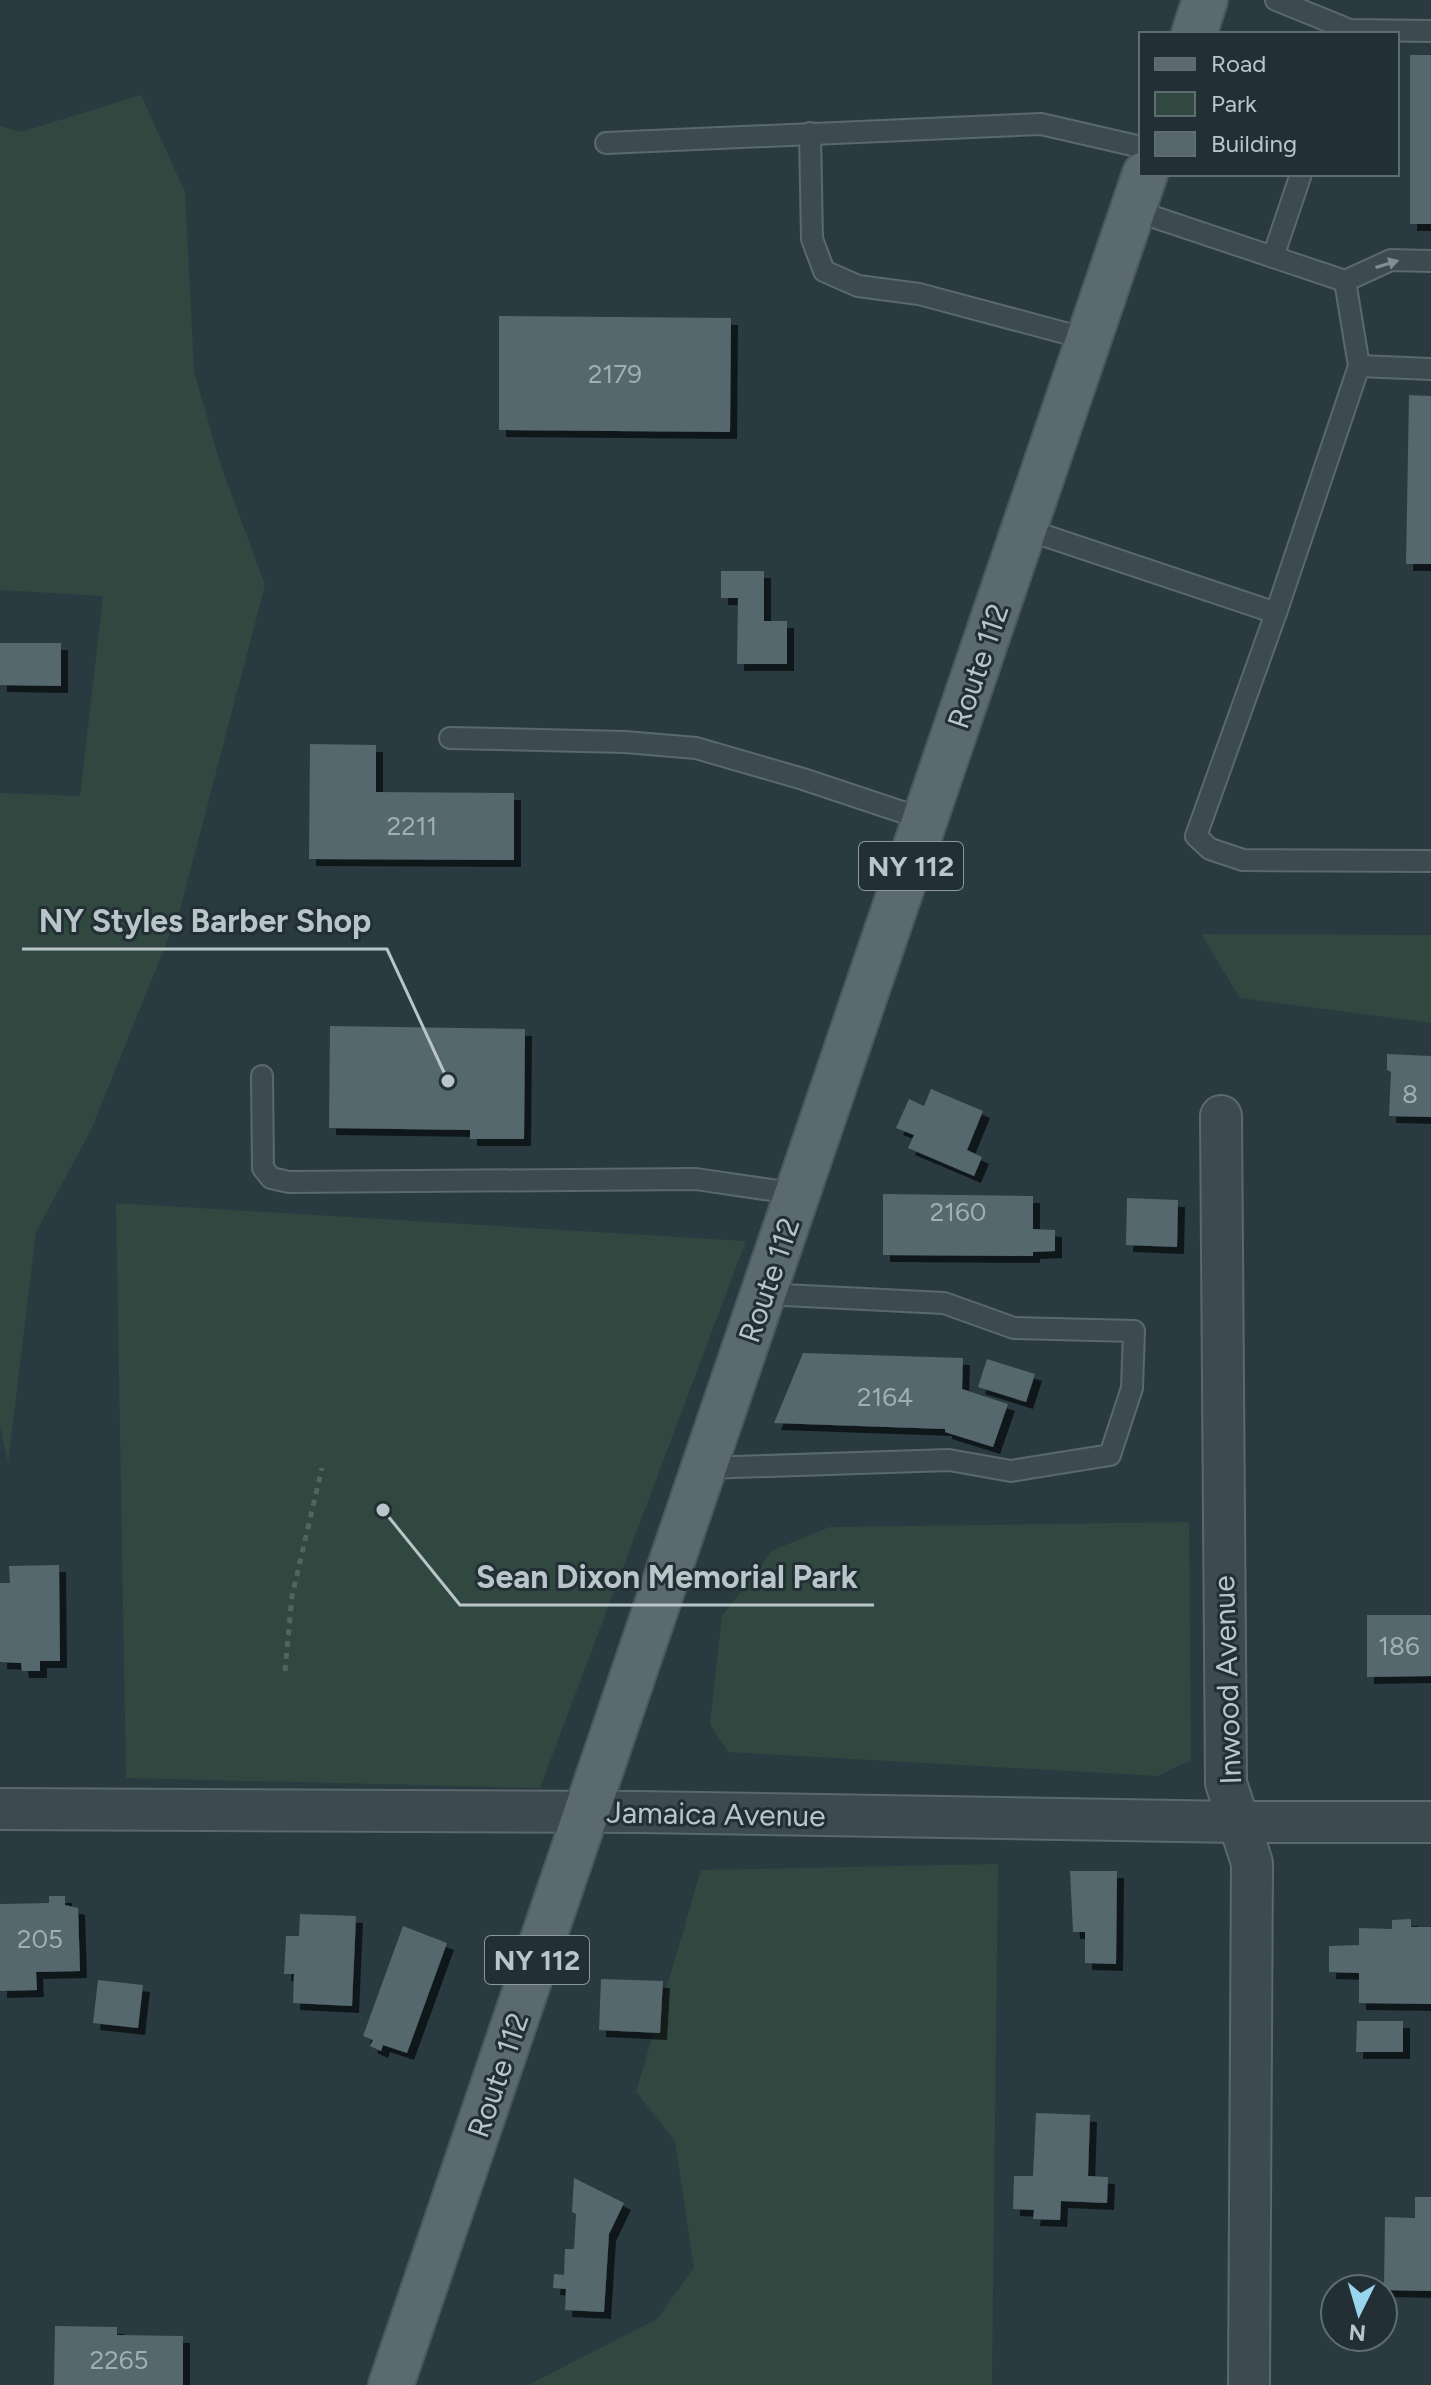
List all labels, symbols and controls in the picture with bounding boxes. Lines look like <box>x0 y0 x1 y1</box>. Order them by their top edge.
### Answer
legend <box>1139 32 1399 176</box>
text: Road <box>1211 49 1266 78</box>
text: Park <box>1211 89 1257 118</box>
text: Building <box>1211 129 1297 158</box>
one-way arrow <box>1375 257 1399 270</box>
house number: 2179 <box>588 358 642 390</box>
street label: Route 112 <box>939 599 1017 733</box>
house number: 2211 <box>387 810 437 842</box>
road number: NY 112 <box>859 842 963 890</box>
callout: NY Styles Barber Shop <box>22 893 387 949</box>
text: NY Styles Barber Shop <box>39 902 371 940</box>
house number: 8 <box>1402 1078 1418 1110</box>
house number: 2160 <box>930 1196 986 1228</box>
street label: Route 112 <box>730 1213 808 1347</box>
house number: 2164 <box>857 1381 913 1413</box>
callout: Sean Dixon Memorial Park <box>460 1549 874 1605</box>
text: Sean Dixon Memorial Park <box>476 1558 859 1596</box>
street label: Inwood Avenue <box>1205 1575 1249 1785</box>
house number: 186 <box>1378 1630 1420 1662</box>
street label: Jamaica Avenue <box>606 1794 826 1834</box>
house number: 205 <box>17 1923 63 1955</box>
road number: NY 112 <box>485 1936 589 1984</box>
street label: Route 112 <box>459 2008 537 2142</box>
north arrow <box>1319 2273 1399 2353</box>
text: N <box>1348 2318 1367 2347</box>
house number: 2265 <box>90 2344 148 2376</box>

